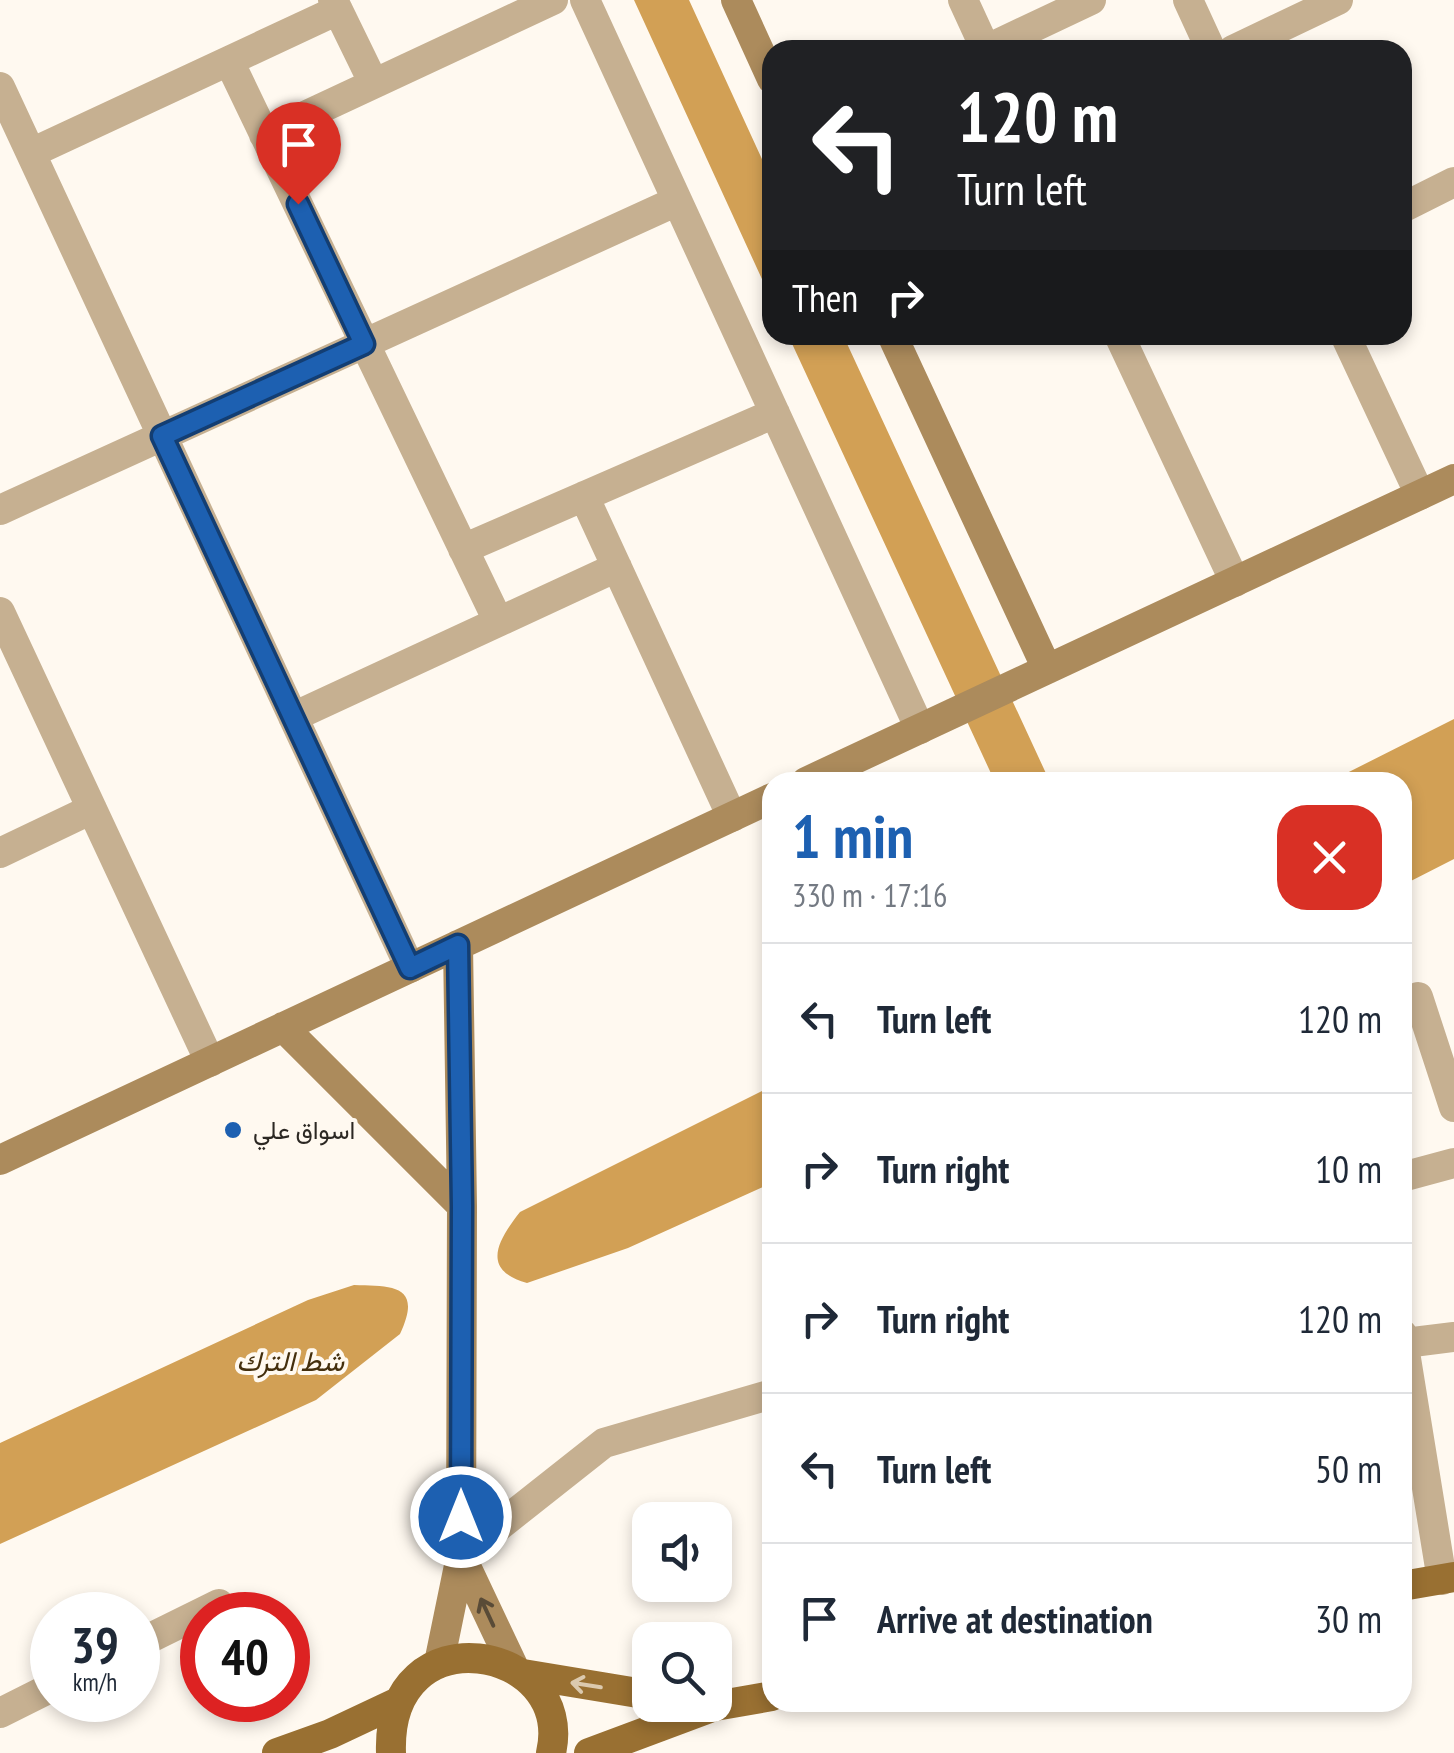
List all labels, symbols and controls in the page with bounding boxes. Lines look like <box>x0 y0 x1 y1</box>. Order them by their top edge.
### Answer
text: 120 m <box>957 71 1118 161</box>
icon: left <box>792 80 922 210</box>
pin <box>256 102 341 205</box>
icon: arrive <box>271 117 326 172</box>
text: Turn left <box>957 159 1087 217</box>
icon: right <box>878 270 933 325</box>
text: Then <box>792 273 858 322</box>
text: 1 min <box>792 797 913 875</box>
button: close <box>1277 805 1382 910</box>
text: 330 m · 17:16 <box>792 874 947 916</box>
icon: left <box>792 991 847 1046</box>
text: Turn left <box>877 994 991 1043</box>
text: 120 m <box>1298 994 1382 1043</box>
place label: اسواق علي <box>253 1114 355 1151</box>
marker: اسواق علي <box>222 1119 244 1141</box>
icon: right <box>792 1141 847 1196</box>
text: Turn right <box>877 1144 1009 1193</box>
text: 10 m <box>1315 1144 1382 1193</box>
icon: right <box>792 1291 847 1346</box>
text: Turn right <box>877 1294 1009 1343</box>
text: 120 m <box>1298 1294 1382 1343</box>
water label: شط الترك <box>236 1342 345 1379</box>
icon: left <box>792 1441 847 1496</box>
text: Turn left <box>877 1444 991 1493</box>
text: 50 m <box>1315 1444 1382 1493</box>
position arrow <box>409 1465 513 1569</box>
map controls <box>632 1502 732 1722</box>
button: sound <box>632 1502 732 1602</box>
icon: arrive <box>792 1591 847 1646</box>
speed limit sign: 40 <box>180 1592 310 1722</box>
text: Arrive at destination <box>877 1594 1153 1643</box>
text: 30 m <box>1315 1594 1382 1643</box>
one-way arrow <box>477 1598 496 1628</box>
text: 39 <box>71 1612 119 1677</box>
button: search <box>632 1622 732 1722</box>
text: km/h <box>73 1666 117 1698</box>
one-way arrow <box>571 1675 603 1694</box>

